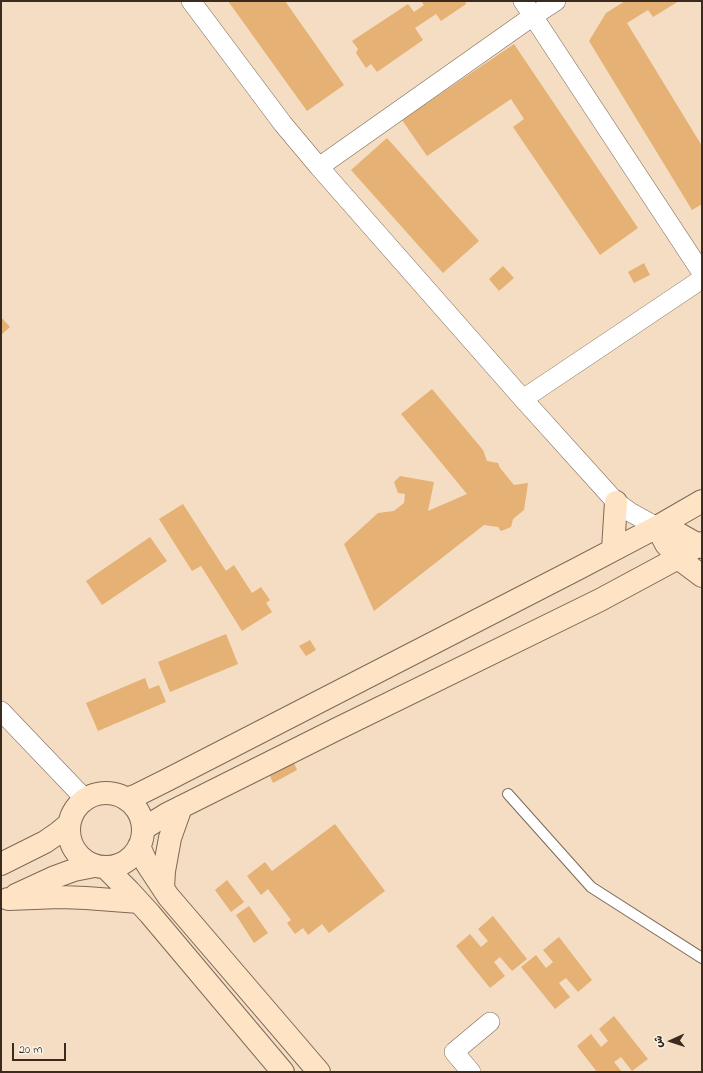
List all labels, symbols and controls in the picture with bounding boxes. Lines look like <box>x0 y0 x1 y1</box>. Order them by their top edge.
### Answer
north arrow <box>651 1021 691 1061</box>
scale bar <box>14 1035 68 1061</box>
text: ش <box>651 1035 667 1048</box>
text: 20 m <box>19 1041 42 1059</box>

